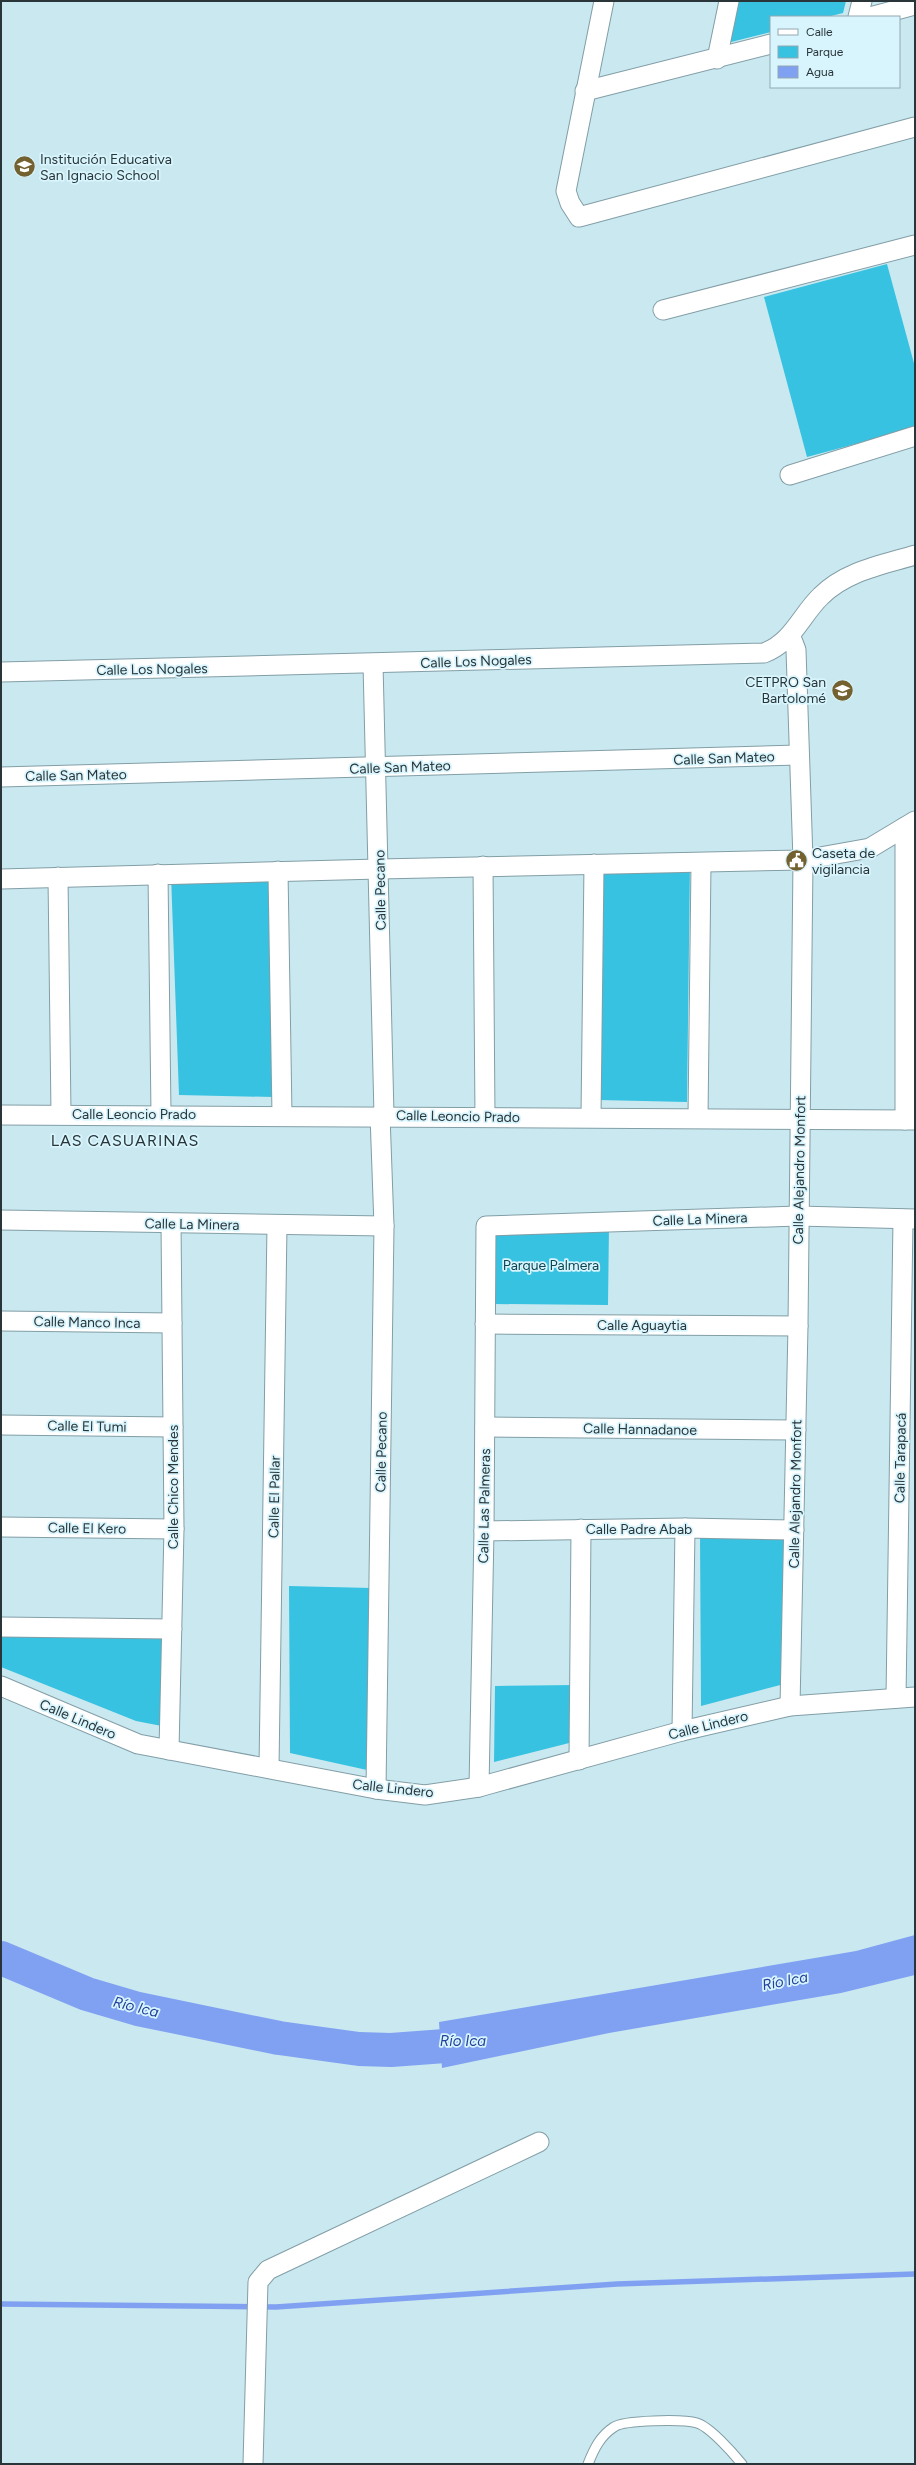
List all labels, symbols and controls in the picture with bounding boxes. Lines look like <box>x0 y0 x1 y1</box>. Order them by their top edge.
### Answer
legend <box>770 16 900 88</box>
text: Calle <box>806 25 833 39</box>
text: Parque <box>806 45 844 59</box>
text: Agua <box>806 65 834 79</box>
place label: Institución Educativa San Ignacio School <box>40 151 172 184</box>
school or university icon: Institución Educativa San Ignacio School <box>12 154 38 180</box>
street label: Calle Los Nogales <box>420 651 532 672</box>
street label: Calle Los Nogales <box>96 660 208 679</box>
place label: CETPRO San Bartolomé <box>745 674 826 707</box>
school or university icon: CETPRO San Bartolomé <box>829 677 855 703</box>
street label: Calle San Mateo <box>673 748 775 769</box>
street label: Calle San Mateo <box>349 757 451 778</box>
street label: Calle San Mateo <box>25 766 127 785</box>
place label: Caseta de vigilancia <box>812 845 875 878</box>
public building icon: Caseta de vigilancia <box>783 848 809 874</box>
street label: Calle Pecano <box>371 849 390 931</box>
street label: Calle Alejandro Monfort <box>790 1095 809 1245</box>
street label: Calle Leoncio Prado <box>72 1106 196 1123</box>
street label: Calle Leoncio Prado <box>396 1107 520 1126</box>
district label: LAS CASUARINAS <box>51 1131 199 1150</box>
street label: Calle La Minera <box>652 1209 748 1230</box>
street label: Calle La Minera <box>144 1215 240 1234</box>
park label: Parque Palmera <box>503 1257 599 1274</box>
street label: Calle Manco Inca <box>33 1313 141 1332</box>
street label: Calle Aguaytia <box>597 1317 687 1334</box>
street label: Calle Pecano <box>372 1411 391 1493</box>
street label: Calle Tarapacá <box>891 1413 910 1503</box>
street label: Calle El Tumi <box>47 1417 127 1436</box>
street label: Calle Alejandro Monfort <box>786 1419 805 1569</box>
street label: Calle Hannadanoe <box>583 1420 697 1439</box>
street label: Calle Chico Mendes <box>165 1425 182 1549</box>
street label: Calle Las Palmeras <box>475 1448 494 1564</box>
street label: Calle El Pallar <box>265 1455 284 1538</box>
street label: Calle El Kero <box>48 1519 126 1538</box>
street label: Calle Padre Abab <box>586 1521 692 1538</box>
street label: Calle Lindero <box>37 1696 119 1743</box>
street label: Calle Lindero <box>667 1707 750 1744</box>
street label: Calle Lindero <box>352 1776 434 1801</box>
water label: Río Ica <box>761 1968 810 1994</box>
water label: Río Ica <box>111 1993 161 2021</box>
water label: Río Ica <box>440 2032 486 2050</box>

